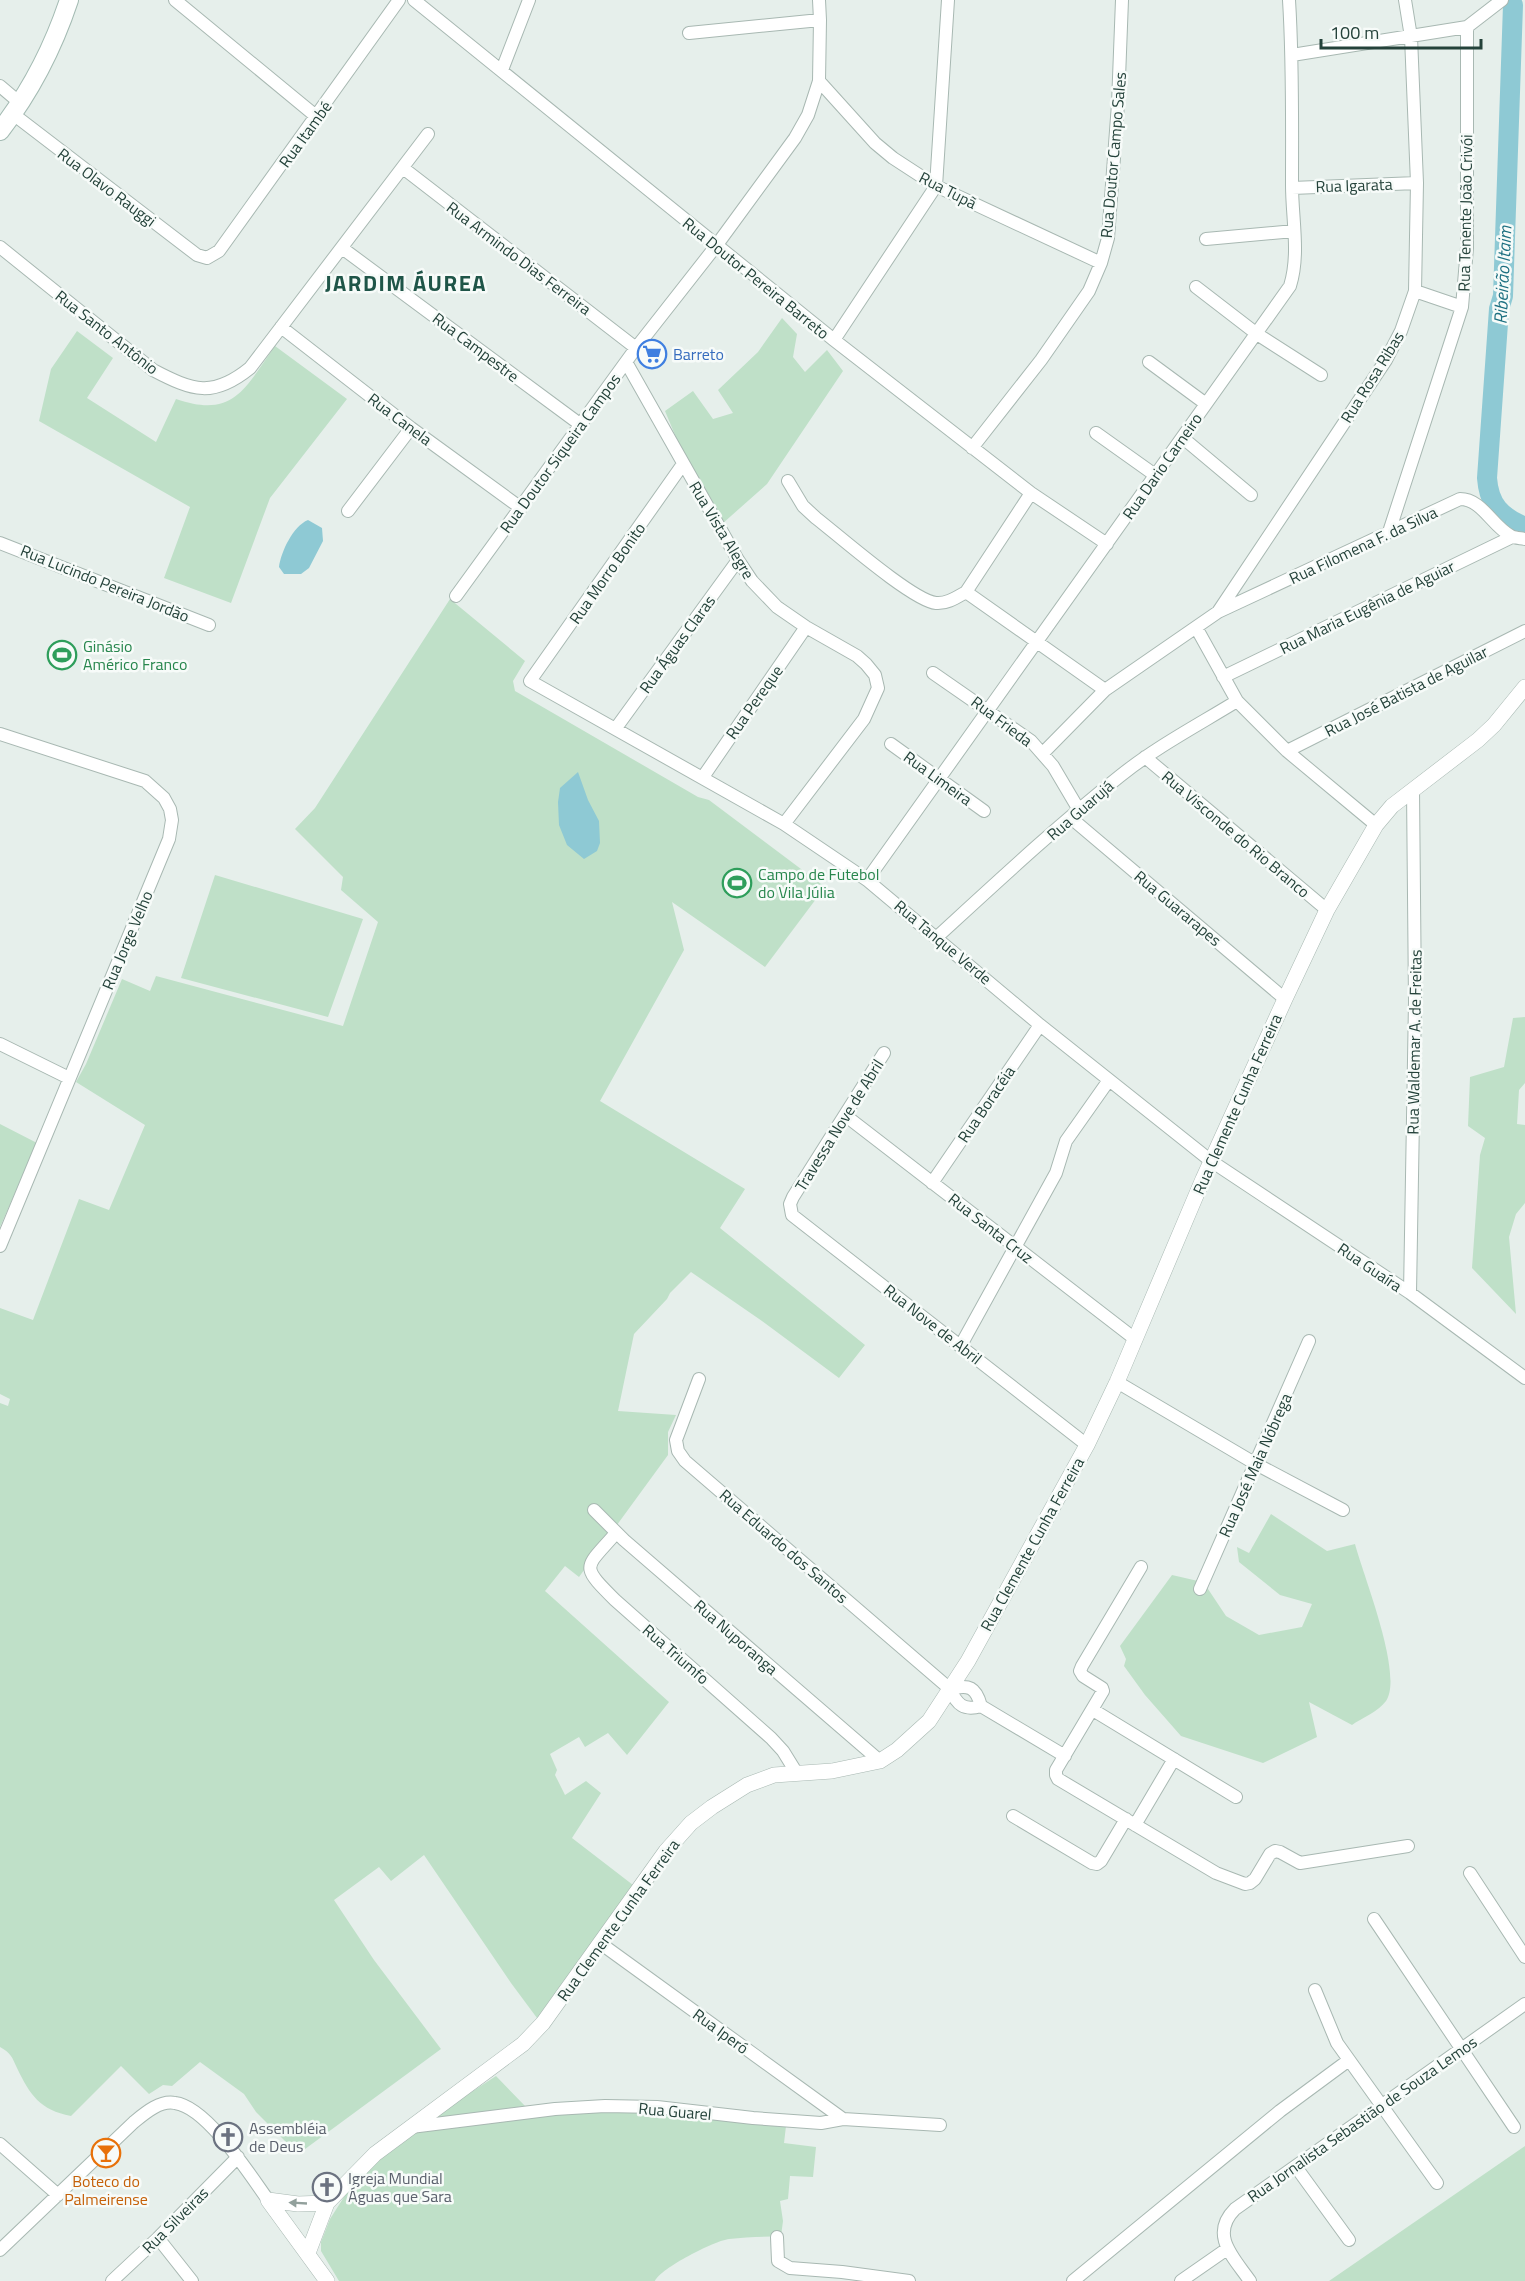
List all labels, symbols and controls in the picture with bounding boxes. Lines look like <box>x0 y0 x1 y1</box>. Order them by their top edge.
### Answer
scale bar <box>1321 12 1482 50</box>
text: 100 m <box>1330 19 1379 46</box>
street label: Rua Doutor Campo Sales <box>1094 71 1132 239</box>
street label: Rua Itambé <box>273 96 337 172</box>
street label: Rua Tenente João Crivói <box>1452 134 1478 292</box>
street label: Rua Olavo Rauggi <box>53 142 161 232</box>
street label: Rua Tupã <box>915 165 981 215</box>
street label: Rua Igarata <box>1315 172 1393 198</box>
street label: Rua Armindo Dias Ferreira <box>442 195 596 321</box>
street label: Rua Doutor Pereira Barreto <box>677 211 835 345</box>
water label: Ribeirão Itaim <box>1486 224 1519 325</box>
district label: JARDIM ÁUREA <box>325 266 487 300</box>
street label: Rua Santo Antônio <box>50 284 164 380</box>
street label: Rua Campestre <box>428 306 524 388</box>
street label: Rua Rosa Ribas <box>1334 326 1410 428</box>
supermarket icon: Barreto <box>636 338 668 370</box>
place label: Barreto <box>673 342 724 366</box>
street label: Rua Doutor Siqueira Campos <box>494 368 626 538</box>
street label: Rua Canela <box>363 387 437 451</box>
street label: Rua Dario Carneiro <box>1116 408 1208 524</box>
street label: Rua Vista Alegre <box>683 477 761 583</box>
street label: Rua Filomena F. da Silva <box>1285 500 1441 590</box>
street label: Rua Morro Bonito <box>563 517 651 629</box>
street label: Rua Lucindo Pereira Jordão <box>17 538 193 628</box>
street label: Rua Maria Eugênia de Aguiar <box>1275 554 1459 660</box>
street label: Rua Águas Claras <box>633 590 721 698</box>
place label: Ginásio Américo Franco <box>83 634 187 676</box>
sports icon: Ginásio Américo Franco <box>46 639 78 671</box>
street label: Rua José Batista de Aguilar <box>1320 639 1492 743</box>
street label: Rua Pereque <box>720 660 788 744</box>
street label: Rua Frieda <box>966 690 1038 752</box>
street label: Rua Limeira <box>899 745 977 811</box>
street label: Rua Visconde do Rio Branco <box>1157 765 1315 903</box>
street label: Rua Guarujá <box>1041 774 1119 846</box>
place label: Campo de Futebol do Vila Júlia <box>758 862 879 904</box>
street label: Rua Guararapes <box>1129 864 1227 952</box>
sports icon: Campo de Futebol do Vila Júlia <box>721 867 753 899</box>
street label: Rua Jorge Velho <box>95 887 159 993</box>
street label: Rua Tanque Verde <box>889 894 997 990</box>
street label: Rua Waldemar A. de Freitas <box>1400 949 1428 1135</box>
street label: Rua Clemente Cunha Ferreira <box>1186 1010 1288 1198</box>
street label: Travessa Nove de Abril <box>789 1054 889 1196</box>
street label: Rua Boracéia <box>951 1061 1021 1147</box>
street label: Rua Santa Cruz <box>943 1187 1039 1269</box>
street label: Rua Guaíra <box>1333 1237 1407 1297</box>
street label: Rua Nove de Abril <box>879 1278 987 1370</box>
street label: Rua José Maia Nóbrega <box>1212 1389 1298 1541</box>
street label: Rua Clemente Cunha Ferreira <box>974 1453 1090 1635</box>
street label: Rua Eduardo dos Santos <box>714 1483 854 1609</box>
street label: Rua Nuporanga <box>689 1594 783 1680</box>
street label: Rua Triumfo <box>637 1618 715 1690</box>
street label: Rua Clemente Cunha Ferreira <box>551 1834 685 2006</box>
street label: Rua Iperó <box>688 2002 754 2060</box>
street label: Rua Jornalista Sebastião de Souza Lemos <box>1242 2030 1482 2208</box>
street label: Rua Guarel <box>637 2096 713 2126</box>
place label: Assembléia de Deus <box>249 2116 327 2158</box>
church icon: Assembléia de Deus <box>212 2121 244 2153</box>
bar icon: Boteco do Palmeirense <box>90 2137 122 2169</box>
place label: Igreja Mundial Águas que Sara <box>348 2166 452 2208</box>
place label: Boteco do Palmeirense <box>64 2169 148 2211</box>
church icon: Igreja Mundial Águas que Sara <box>311 2171 343 2203</box>
street label: Rua Silveiras <box>136 2181 214 2259</box>
one-way arrow <box>288 2199 307 2208</box>

